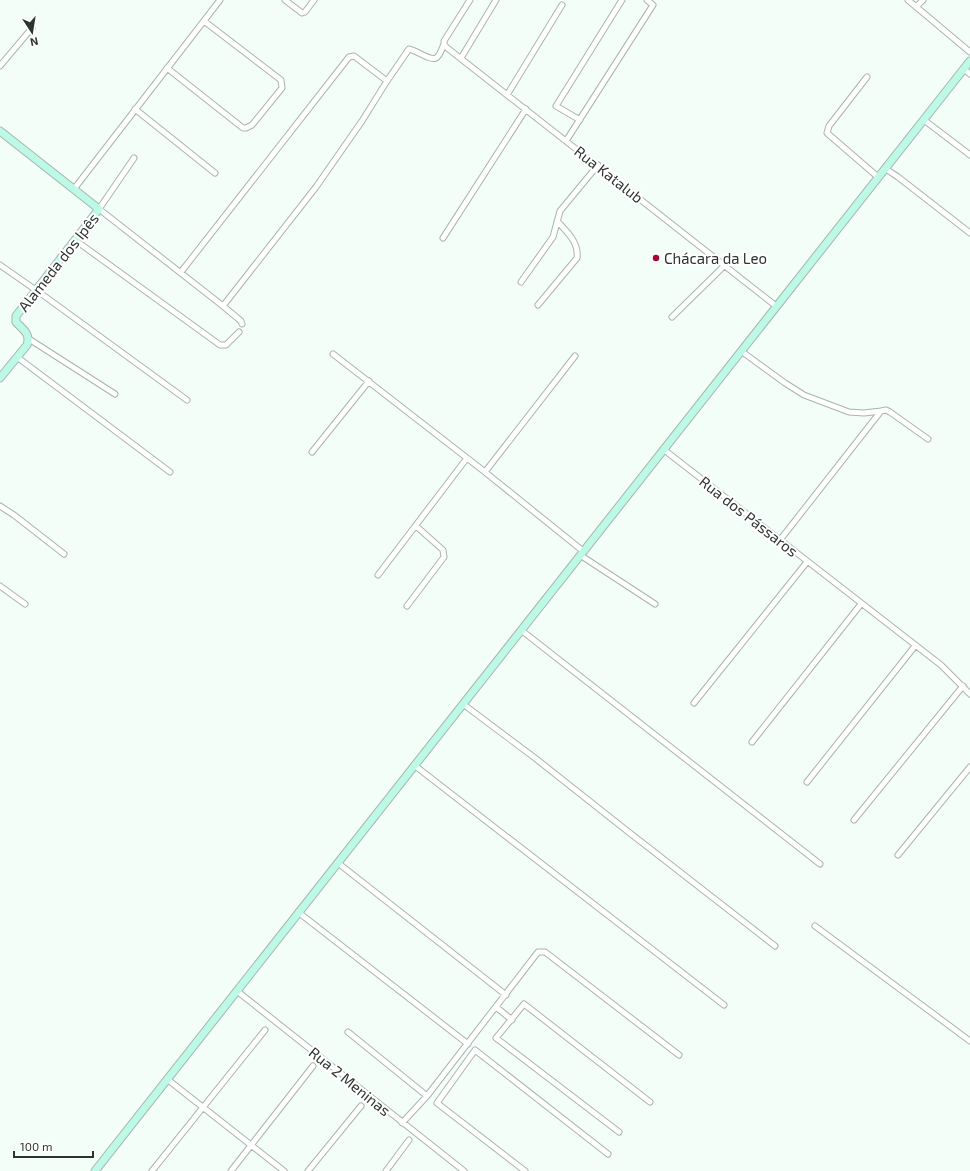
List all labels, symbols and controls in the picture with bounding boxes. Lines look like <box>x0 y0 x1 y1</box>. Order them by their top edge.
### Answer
north arrow <box>12 12 52 52</box>
text: N <box>29 35 39 49</box>
street label: Rua Katalub <box>571 142 647 206</box>
street label: Alameda dos Ipês <box>14 209 102 315</box>
place label: Chácara da Leo <box>664 249 767 267</box>
marker: Chácara da Leo <box>651 253 661 263</box>
street label: Rua dos Pássaros <box>696 472 802 560</box>
street label: Rua 2 Meninas <box>306 1043 394 1119</box>
scale bar <box>14 1133 93 1159</box>
text: 100 m <box>20 1139 52 1153</box>

